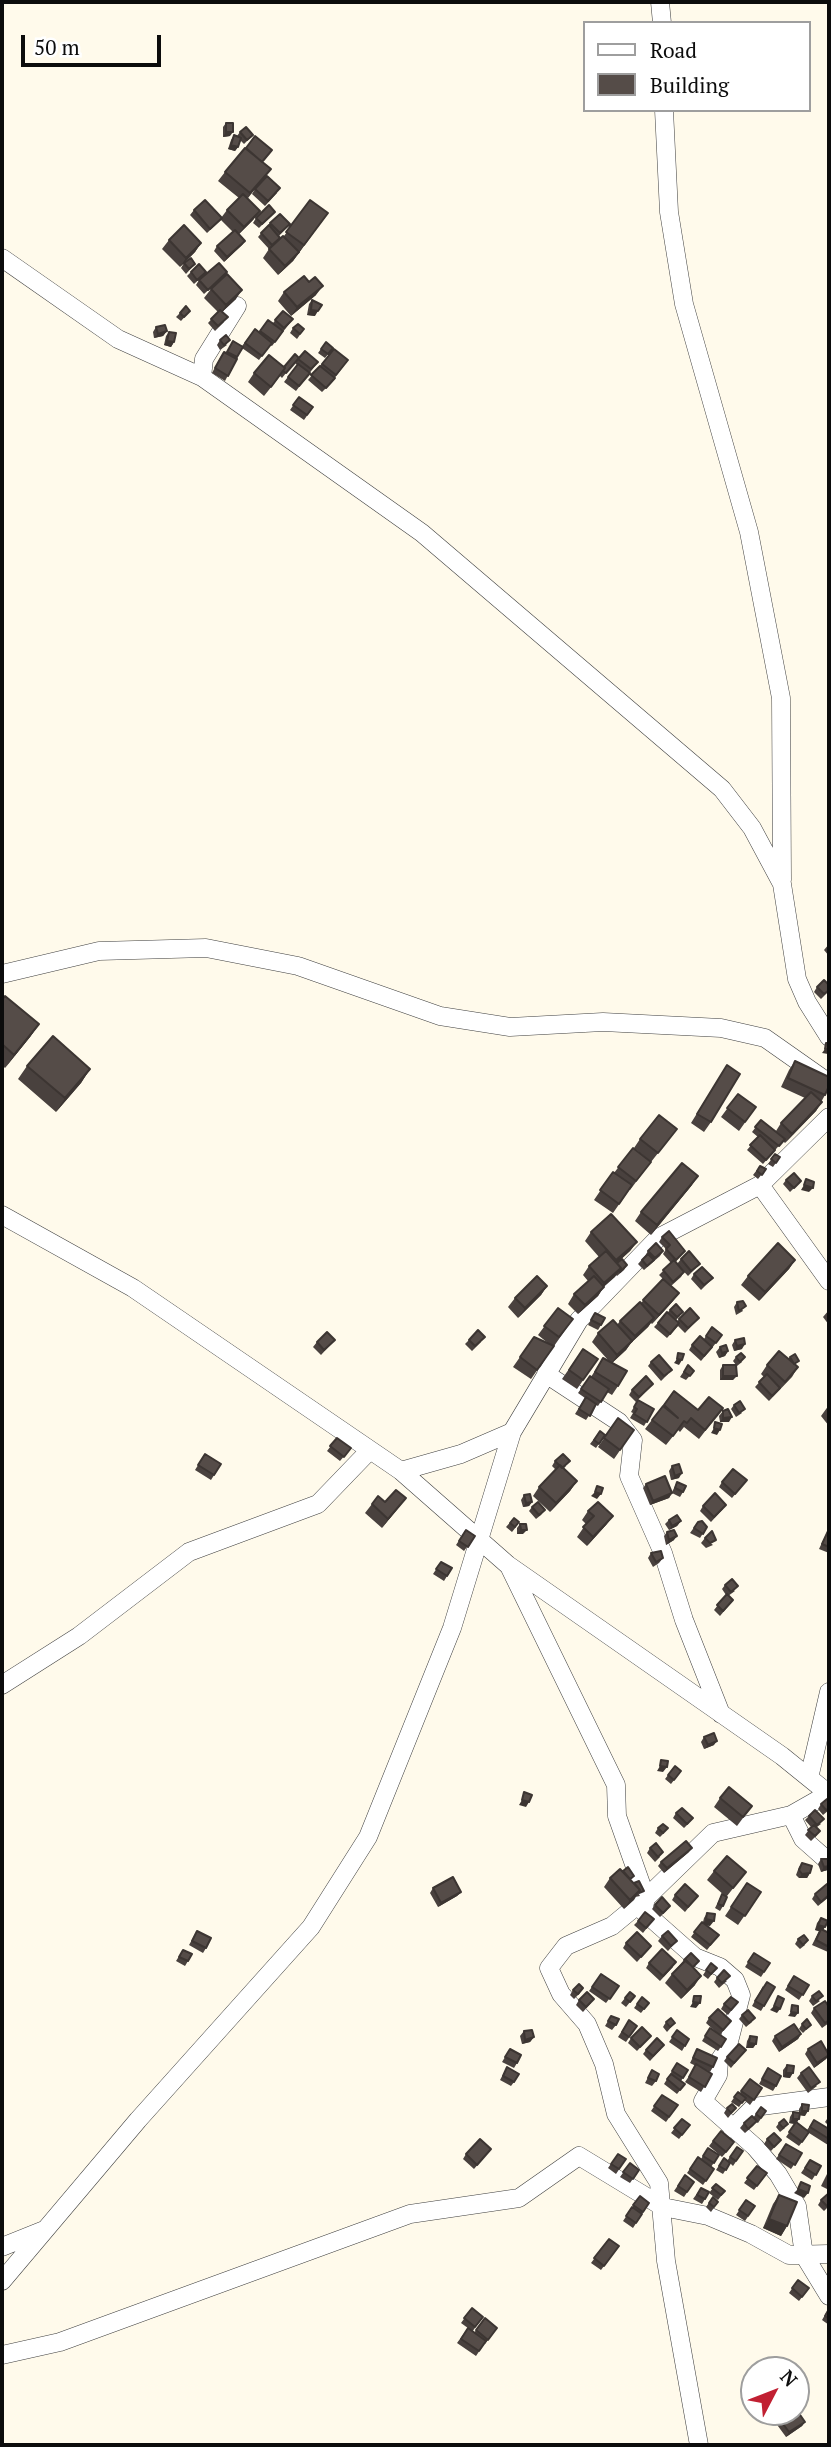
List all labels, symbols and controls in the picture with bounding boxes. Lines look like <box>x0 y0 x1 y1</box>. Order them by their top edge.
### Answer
scale bar <box>24 21 164 65</box>
legend <box>582 21 810 112</box>
text: 50 m <box>34 33 80 61</box>
text: Road <box>650 36 697 64</box>
text: Building <box>650 71 729 99</box>
north arrow <box>740 2356 810 2426</box>
text: N <box>775 2364 804 2392</box>

